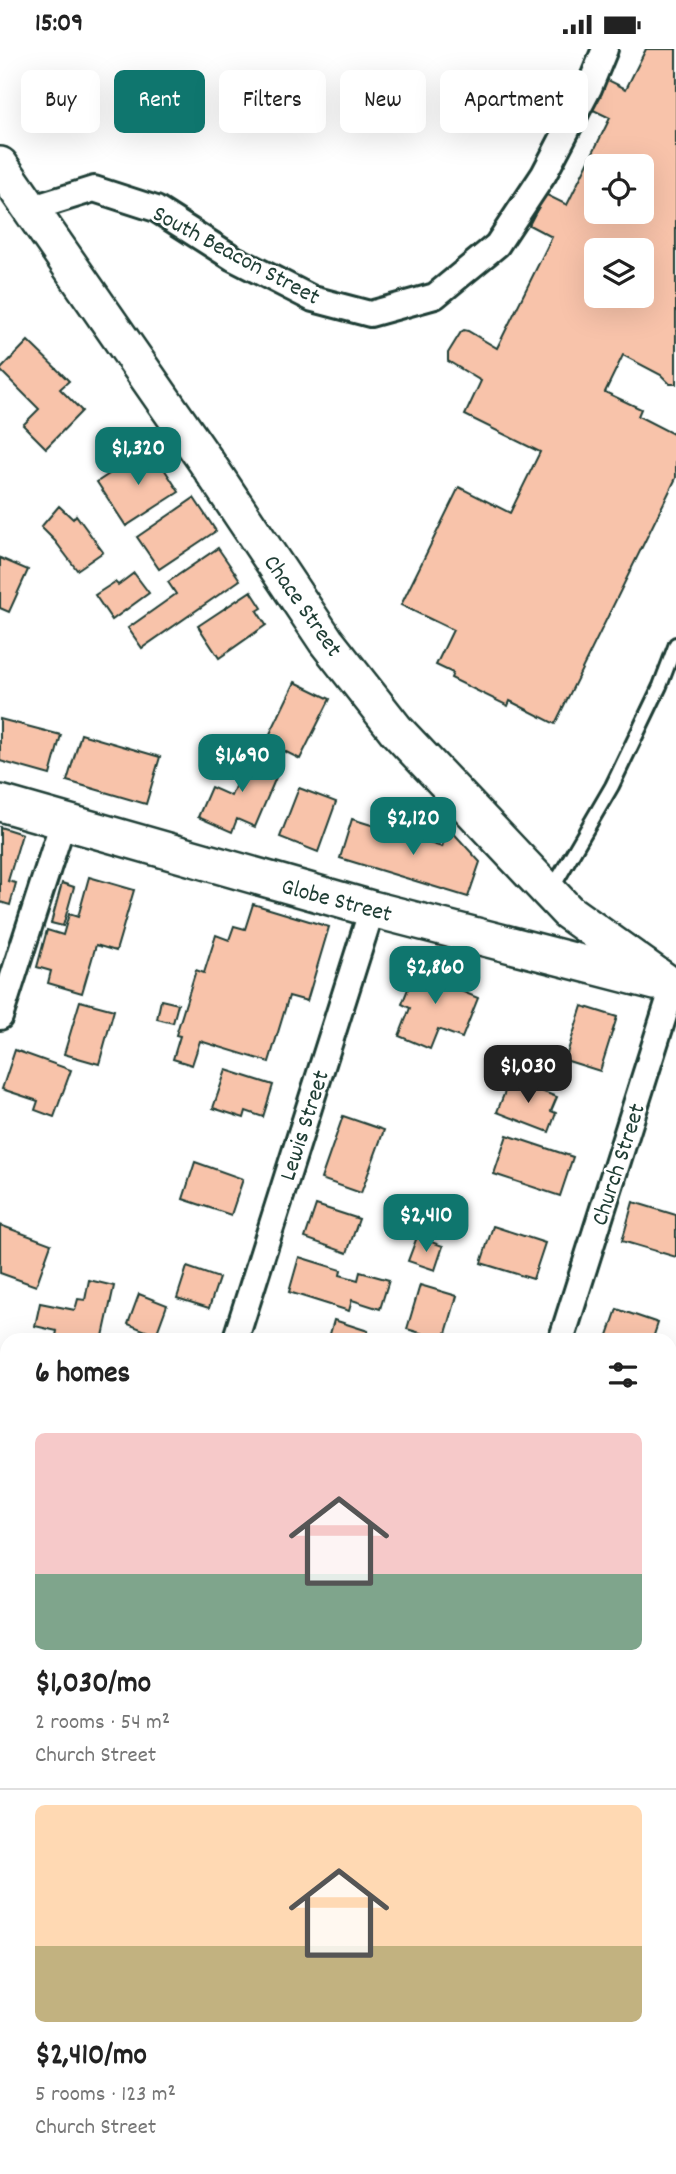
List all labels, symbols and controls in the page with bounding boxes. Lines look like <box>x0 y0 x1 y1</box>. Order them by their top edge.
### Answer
text: 15:09 <box>35 6 83 43</box>
chip: Buy <box>21 70 100 133</box>
chip: Rent <box>114 70 205 133</box>
chip: Filters <box>219 70 326 133</box>
chip: New <box>340 70 426 133</box>
chip: Apartment <box>440 70 588 133</box>
map controls <box>584 154 654 308</box>
button: locate <box>584 154 654 224</box>
street label: South Beacon Street <box>146 198 326 315</box>
button: layers <box>584 238 654 308</box>
pin: $1,320 <box>81 427 195 487</box>
text: $1,320 <box>111 433 165 466</box>
street label: Chace Street <box>254 549 349 665</box>
pin: $1,690 <box>185 735 299 794</box>
text: $1,690 <box>214 740 270 773</box>
pin: $2,120 <box>356 797 470 857</box>
text: $2,120 <box>386 803 440 836</box>
street label: Globe Street <box>277 871 395 933</box>
pin: $2,860 <box>378 947 492 1006</box>
text: $2,860 <box>405 952 465 985</box>
pin: $1,030 <box>471 1045 585 1105</box>
text: $1,030 <box>500 1051 556 1084</box>
street label: Lewis Street <box>272 1066 340 1185</box>
street label: Church Street <box>584 1099 656 1230</box>
pin: $2,410 <box>369 1195 483 1254</box>
text: $2,410 <box>399 1200 453 1233</box>
text: 6 homes <box>35 1354 130 1397</box>
icon: filters <box>604 1356 642 1394</box>
icon: home <box>276 1478 402 1604</box>
text: $1,030/mo <box>35 1664 151 1707</box>
text: 2 rooms · 54 m² <box>35 1707 170 1740</box>
text: Church Street <box>35 1740 156 1773</box>
icon: home <box>276 1850 402 1976</box>
text: $2,410/mo <box>35 2036 147 2079</box>
text: 5 rooms · 123 m² <box>35 2079 176 2112</box>
text: Church Street <box>35 2112 156 2145</box>

